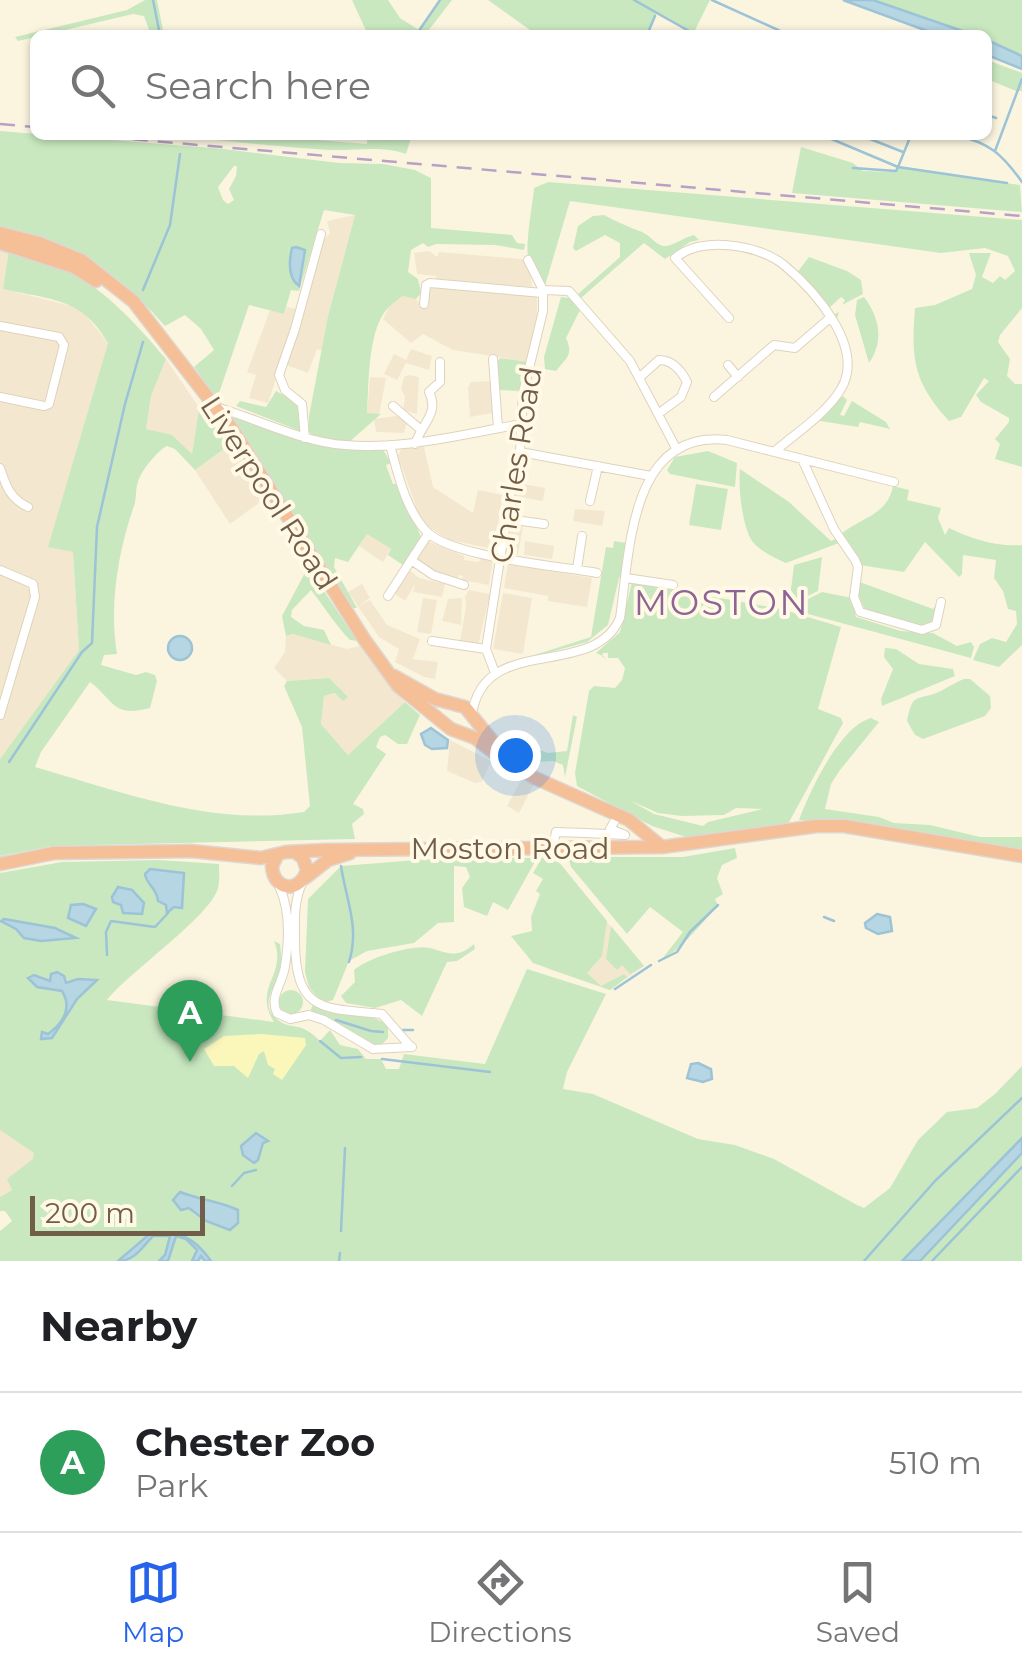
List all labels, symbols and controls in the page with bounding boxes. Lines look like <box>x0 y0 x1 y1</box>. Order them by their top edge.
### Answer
search box <box>30 30 992 140</box>
icon: search <box>65 58 120 113</box>
text: Search here <box>145 62 371 109</box>
street label: Charles Road <box>482 364 550 566</box>
street label: Liverpool Road <box>193 389 345 597</box>
district label: MOSTON <box>634 581 810 624</box>
your location <box>490 730 541 781</box>
street label: Moston Road <box>410 830 610 867</box>
pin: A <box>158 980 222 1062</box>
scale bar <box>30 1191 205 1236</box>
text: 200 m <box>45 1196 135 1230</box>
text: Nearby <box>40 1300 197 1352</box>
text: Chester Zoo <box>135 1419 375 1466</box>
text: A <box>60 1443 85 1482</box>
text: 510 m <box>889 1443 982 1482</box>
text: Park <box>135 1466 208 1505</box>
tab: Map <box>122 1555 184 1649</box>
tab: Directions <box>428 1555 572 1649</box>
tab: Saved <box>816 1555 900 1649</box>

